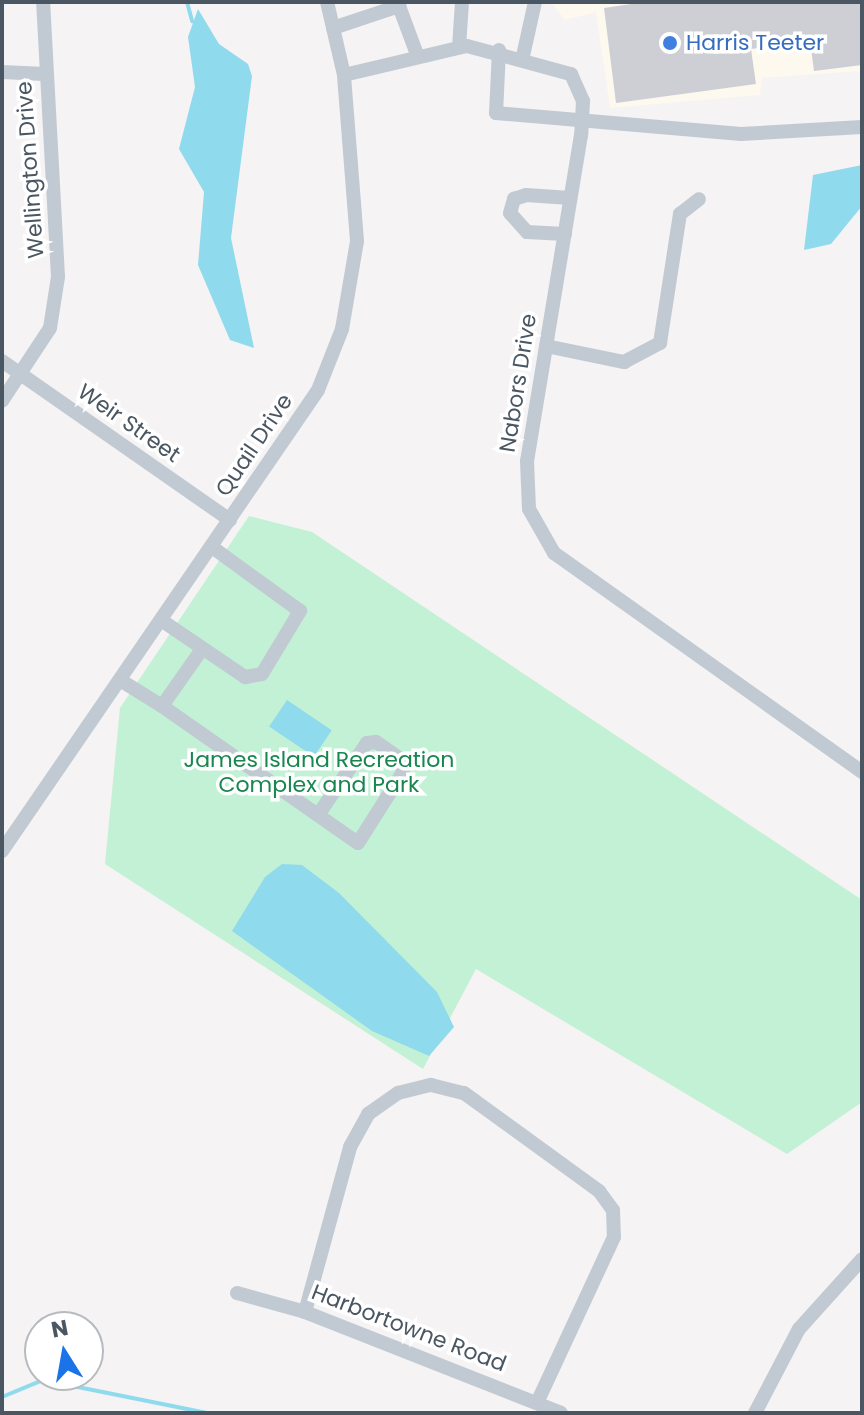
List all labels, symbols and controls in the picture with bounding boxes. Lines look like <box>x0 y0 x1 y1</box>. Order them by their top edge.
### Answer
place label: Harris Teeter <box>686 30 824 56</box>
marker: Harris Teeter <box>661 34 679 52</box>
street label: Wellington Drive <box>11 81 49 259</box>
street label: Nabors Drive <box>494 312 542 454</box>
street label: Weir Street <box>73 378 185 468</box>
street label: Quail Drive <box>210 389 298 501</box>
park label: James Island Recreation Complex and Park <box>184 746 454 798</box>
street label: Harbortowne Road <box>308 1279 510 1377</box>
north arrow <box>24 1311 104 1391</box>
text: N <box>49 1312 71 1346</box>

